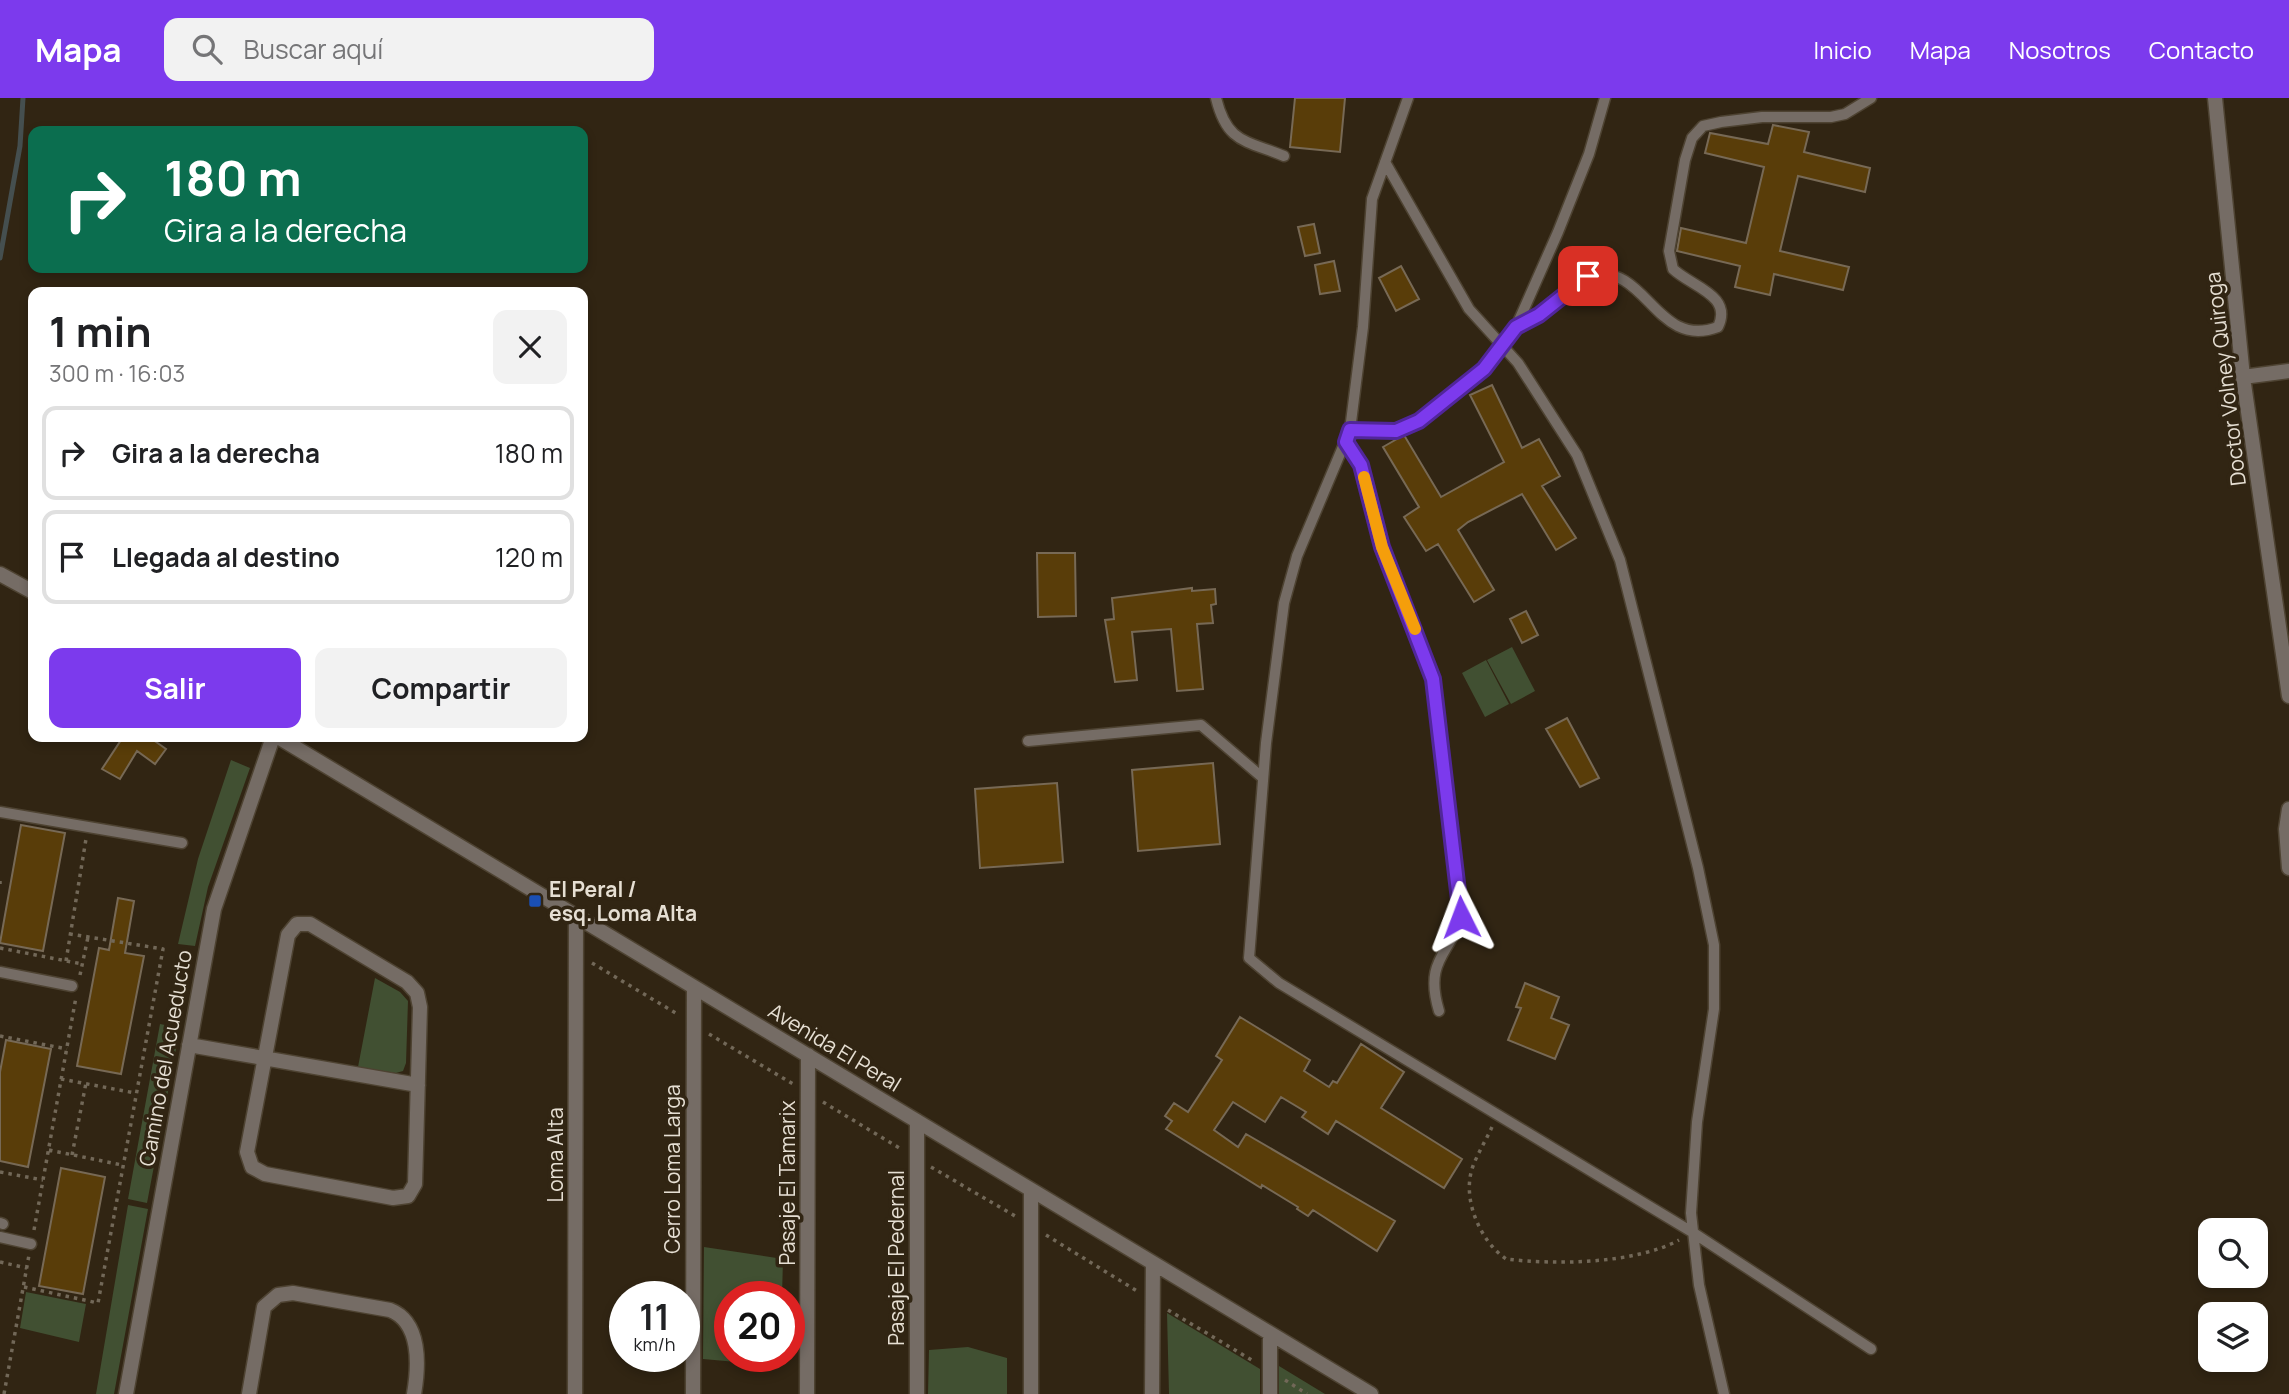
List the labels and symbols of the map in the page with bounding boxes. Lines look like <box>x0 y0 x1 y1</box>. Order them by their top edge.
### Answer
pin <box>1558 246 1618 306</box>
street label: Doctor Volney Quiroga <box>2198 270 2252 488</box>
place label: El Peral / esq. Loma Alta <box>549 875 697 927</box>
position arrow <box>1424 880 1498 954</box>
marker: El Peral / esq. Loma Alta <box>527 893 543 909</box>
street label: Camino del Acueducto <box>132 948 198 1168</box>
street label: Avenida El Peral <box>763 996 907 1098</box>
street label: Cerro Loma Larga <box>658 1084 686 1254</box>
street label: Pasaje El Tamarix <box>773 1100 801 1266</box>
street label: Loma Alta <box>541 1107 569 1203</box>
street label: Pasaje El Pedernal <box>882 1170 910 1346</box>
speed limit sign: 20 <box>714 1281 805 1372</box>

